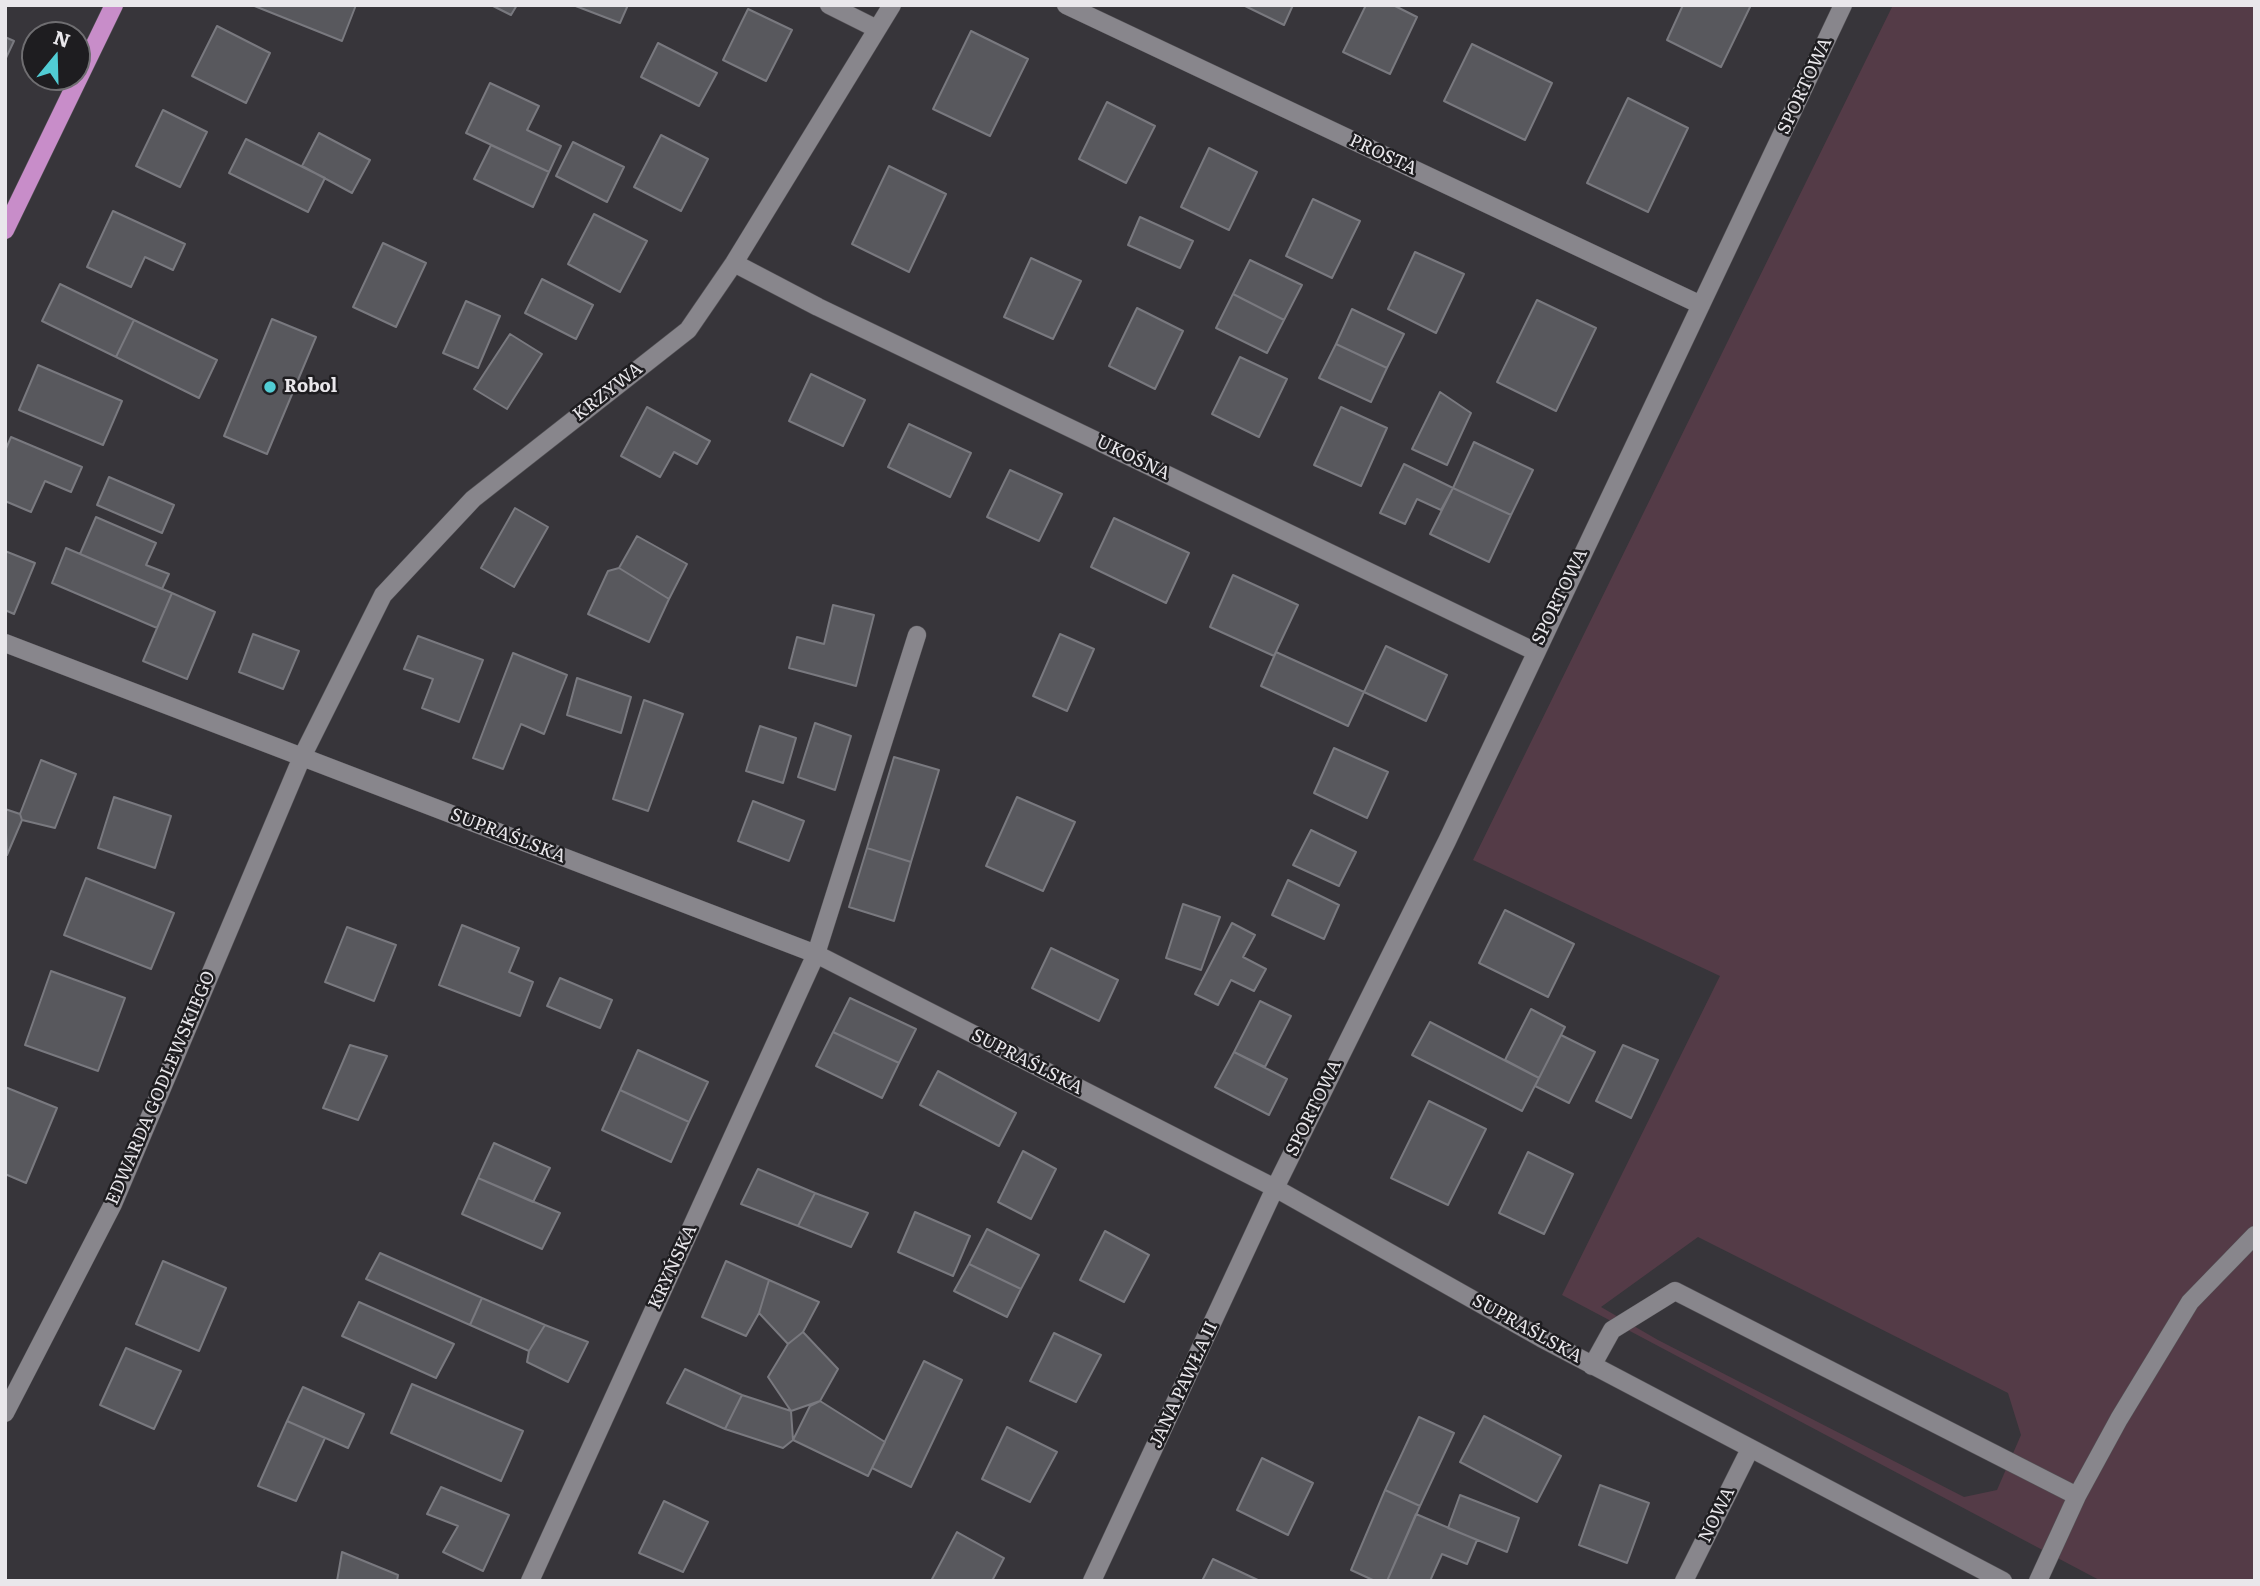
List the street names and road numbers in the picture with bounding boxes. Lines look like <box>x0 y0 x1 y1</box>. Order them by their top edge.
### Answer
street label: SPORTOWA <box>1773 34 1837 138</box>
street label: PROSTA <box>1346 130 1420 180</box>
street label: KRZYWA <box>569 358 647 426</box>
street label: UKOŚNA <box>1093 431 1173 485</box>
street label: SPORTOWA <box>1527 545 1593 649</box>
street label: SUPRAŚLSKA <box>447 804 569 868</box>
street label: EDWARDA GODLEWSKIEGO <box>102 968 220 1208</box>
street label: SUPRAŚLSKA <box>968 1025 1086 1099</box>
street label: SPORTOWA <box>1281 1056 1347 1160</box>
street label: KRYŃSKA <box>644 1221 702 1313</box>
street label: SUPRAŚLSKA <box>1468 1290 1586 1368</box>
street label: JANA PAWŁA II <box>1145 1318 1223 1452</box>
street label: NOWA <box>1694 1484 1740 1546</box>

